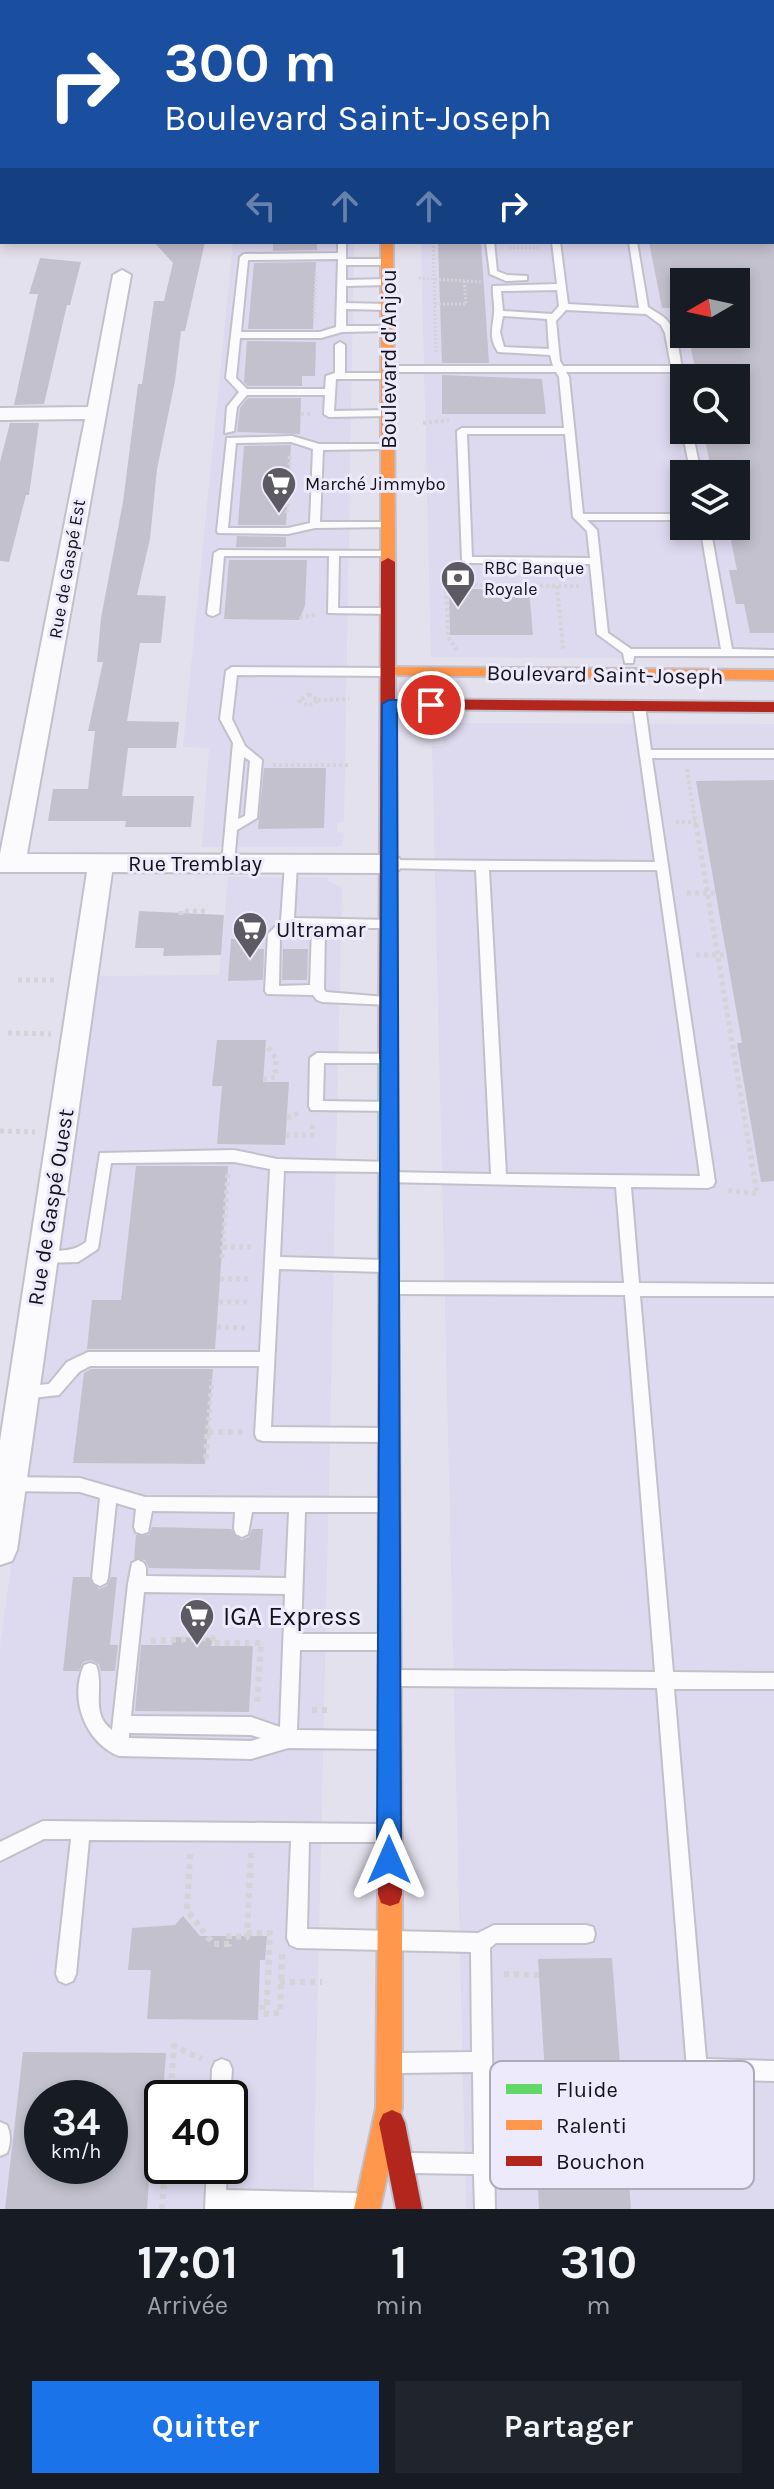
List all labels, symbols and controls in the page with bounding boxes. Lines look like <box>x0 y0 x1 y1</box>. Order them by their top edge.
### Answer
text: 300 m <box>164 30 337 95</box>
icon: right <box>32 32 136 136</box>
text: Boulevard Saint-Joseph <box>164 97 552 139</box>
icon: left <box>239 184 283 228</box>
icon: ahead <box>323 184 367 228</box>
icon: ahead <box>407 184 451 228</box>
icon: right <box>491 184 535 228</box>
north arrow <box>670 268 750 348</box>
map controls <box>670 268 750 540</box>
street label: Boulevard d'Anjou <box>376 269 402 449</box>
button: search <box>670 364 750 444</box>
button: layers <box>670 460 750 540</box>
supermarket icon: Marché Jimmybo <box>260 465 298 515</box>
place label: Marché Jimmybo <box>305 473 446 495</box>
street label: Rue de Gaspé Est <box>44 497 90 640</box>
place label: RBC Banque Royale <box>484 557 584 600</box>
bank icon: RBC Banque Royale <box>439 559 477 609</box>
street label: Boulevard Saint-Joseph <box>486 660 724 690</box>
pin <box>397 671 465 739</box>
icon: arrive <box>409 683 453 727</box>
street label: Rue Tremblay <box>128 851 262 877</box>
supermarket icon: Ultramar <box>231 910 269 960</box>
place label: Ultramar <box>276 917 366 943</box>
street label: Rue de Gaspé Ouest <box>23 1107 79 1307</box>
supermarket icon: IGA Express <box>178 1597 216 1647</box>
place label: IGA Express <box>223 1601 361 1632</box>
position arrow <box>347 1818 431 1902</box>
legend <box>490 2061 754 2189</box>
text: Fluide <box>556 2077 618 2103</box>
speed limit sign: 40 <box>144 2080 248 2184</box>
text: 34 <box>52 2098 100 2145</box>
text: Ralenti <box>556 2113 627 2139</box>
text: km/h <box>51 2140 101 2163</box>
text: Bouchon <box>556 2149 645 2175</box>
text: 17:01 <box>137 2234 238 2290</box>
text: 1 <box>390 2234 408 2290</box>
text: 310 <box>560 2234 637 2290</box>
text: Arrivée <box>147 2290 228 2321</box>
text: min <box>375 2290 423 2321</box>
text: m <box>586 2290 611 2321</box>
button: Quitter <box>32 2381 379 2473</box>
button: Partager <box>395 2381 742 2473</box>

